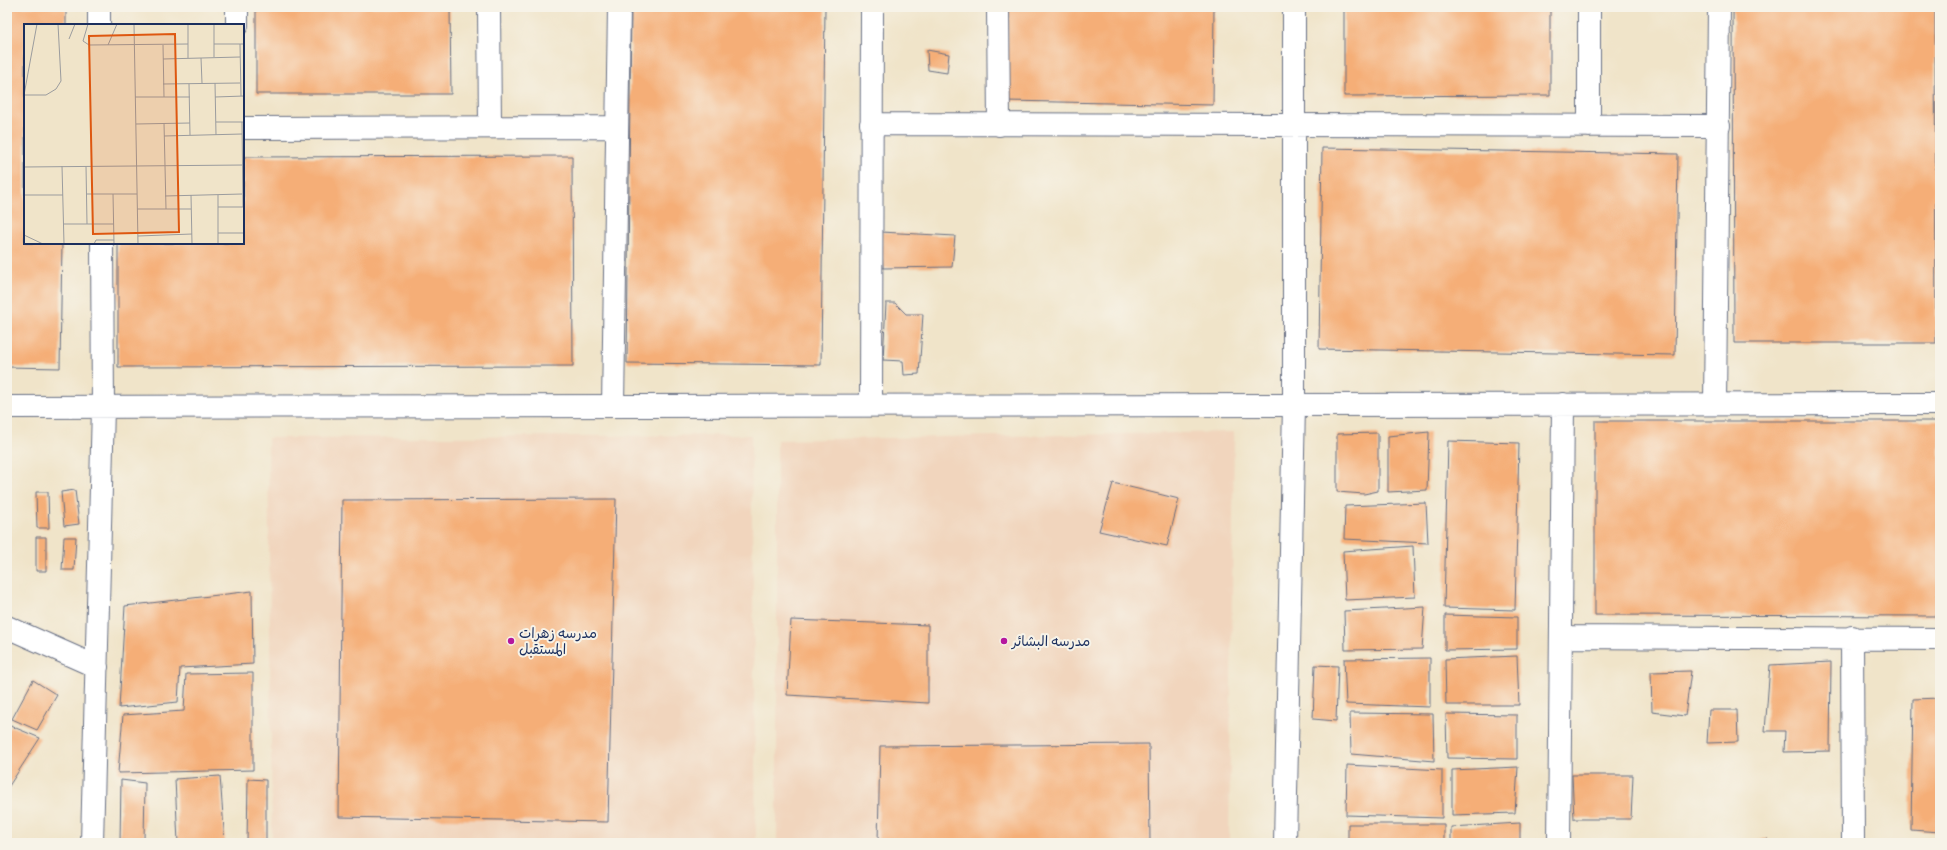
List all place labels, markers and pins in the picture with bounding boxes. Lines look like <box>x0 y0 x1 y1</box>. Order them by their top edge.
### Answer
place label: مدرسه زهرات المستقبل <box>519 624 597 658</box>
place label: مدرسه البشائر <box>1011 632 1090 650</box>
marker: مدرسه زهرات المستقبل <box>506 636 516 646</box>
marker: مدرسه البشائر <box>999 636 1009 646</box>

